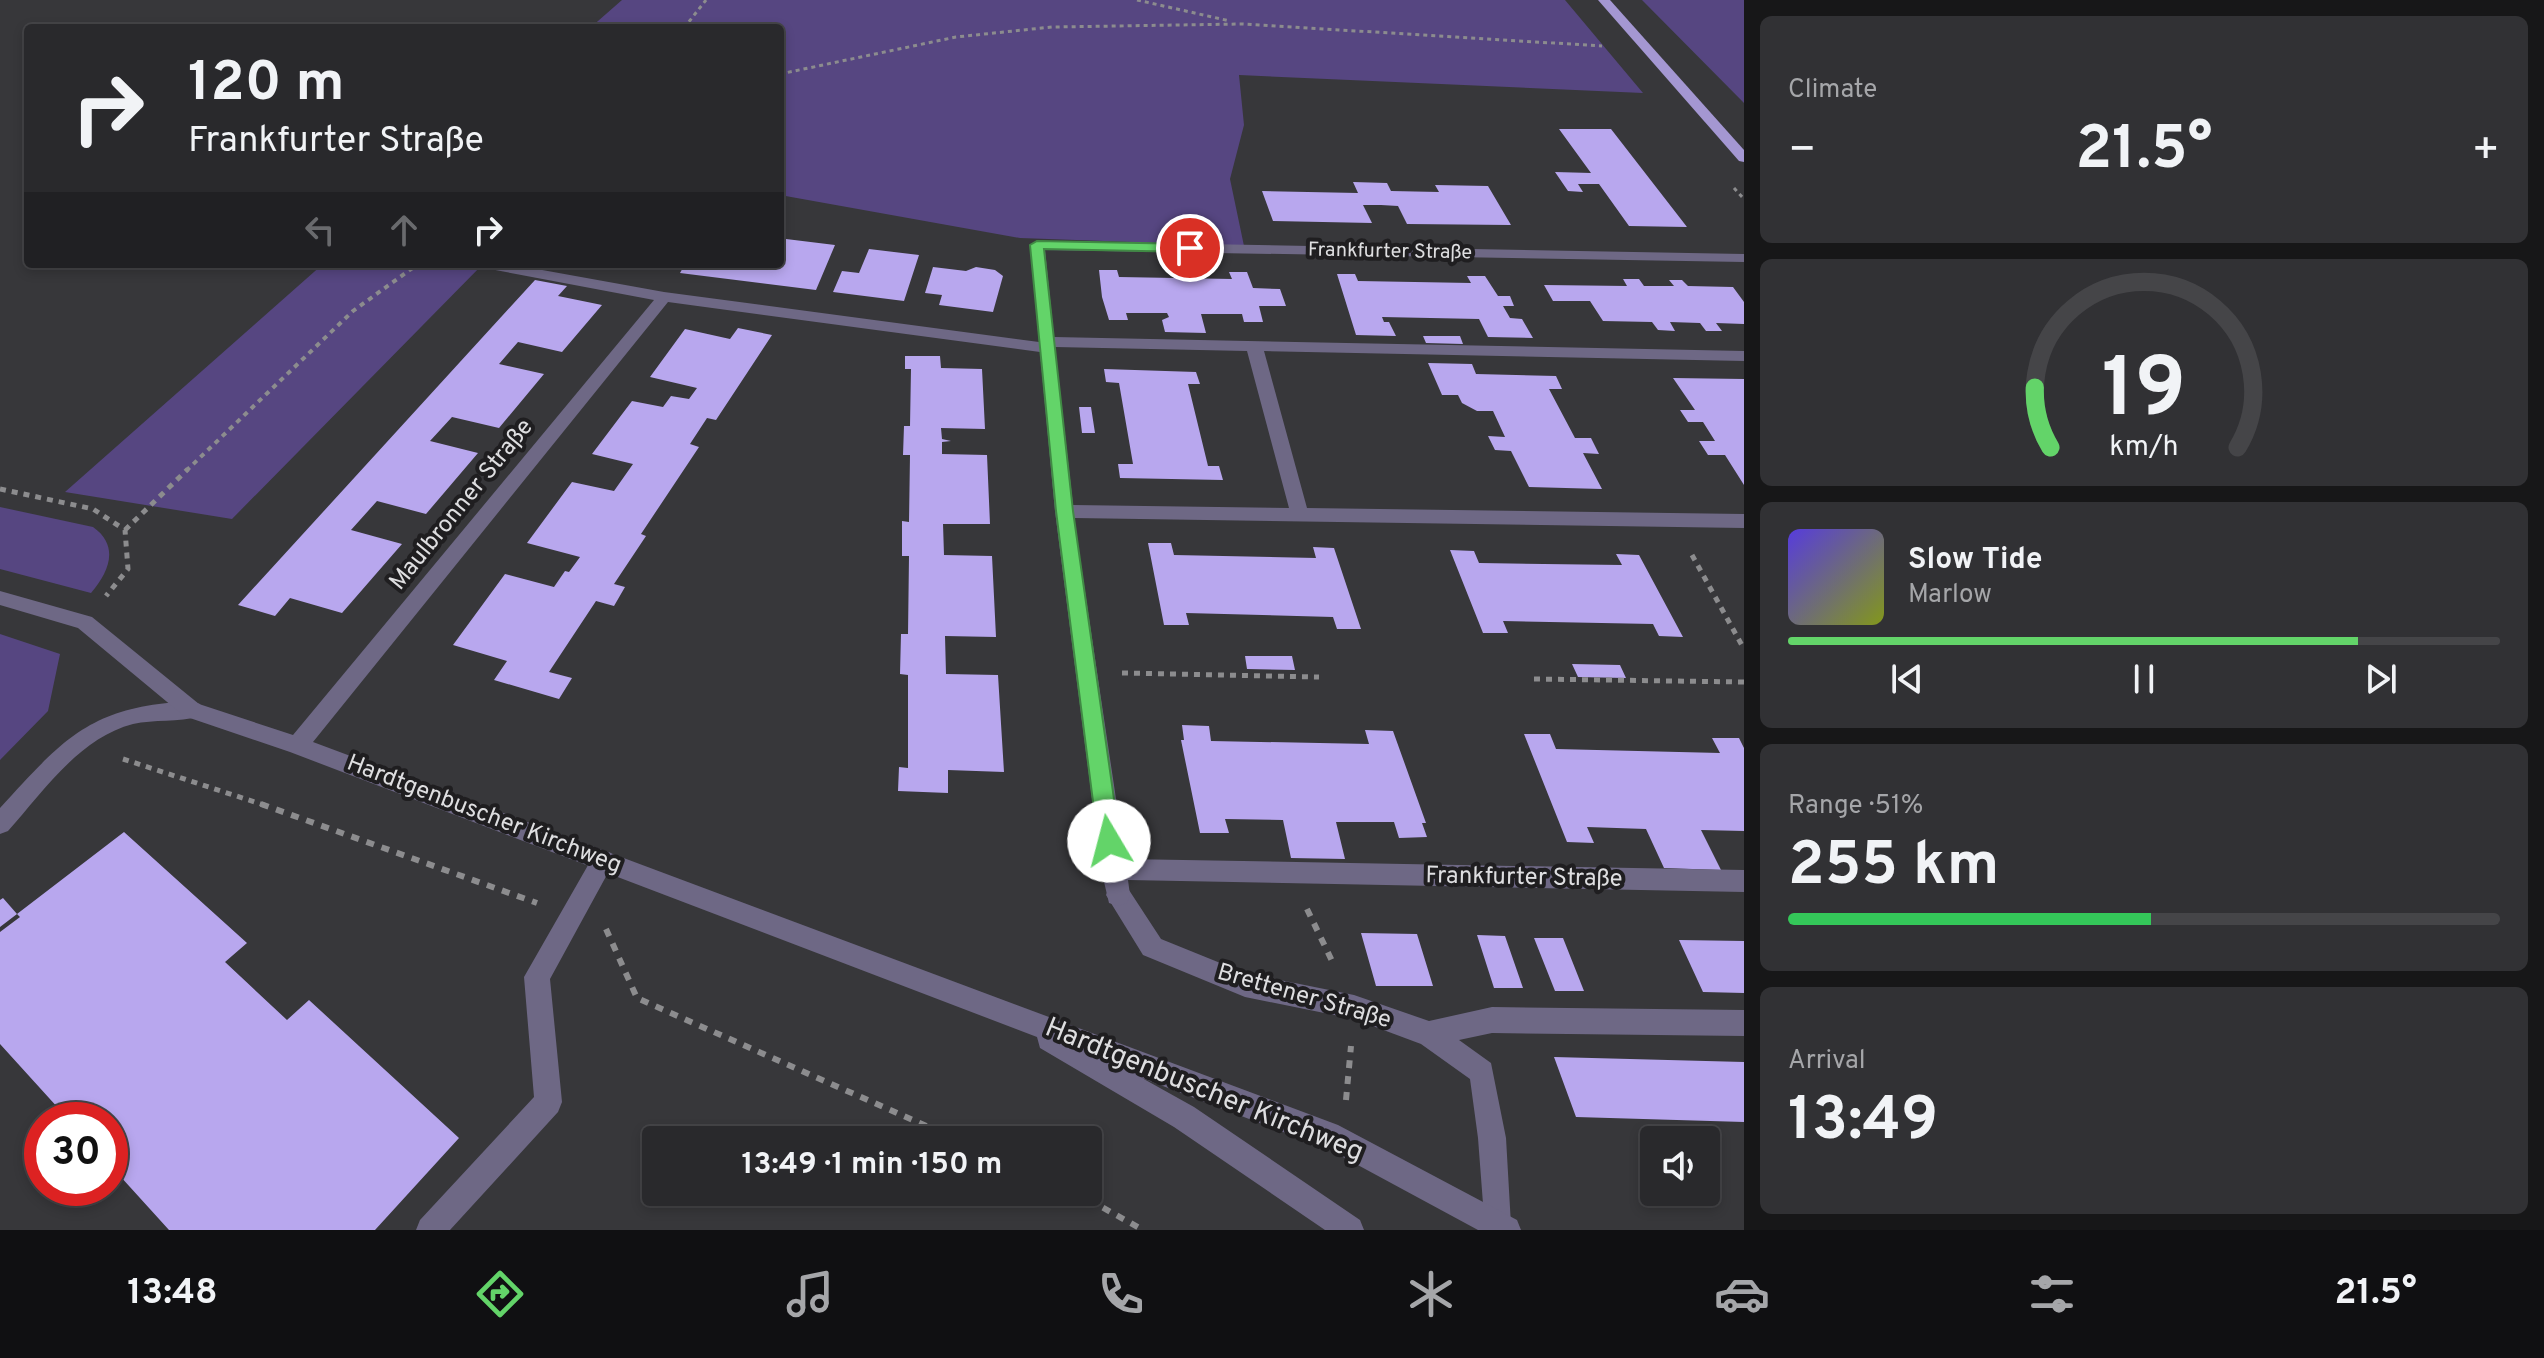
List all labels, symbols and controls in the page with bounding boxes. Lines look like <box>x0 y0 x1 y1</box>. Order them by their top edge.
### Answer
text: 120 m <box>188 50 345 120</box>
icon: right <box>56 56 160 160</box>
text: Climate <box>1788 74 1877 107</box>
text: 21.5° <box>2075 114 2213 190</box>
text: Frankfurter Straße <box>188 119 484 165</box>
text: − <box>1788 124 1816 180</box>
text: + <box>2472 124 2500 180</box>
icon: left <box>298 208 342 252</box>
icon: ahead <box>382 208 426 252</box>
icon: right <box>466 208 510 252</box>
pin <box>1156 214 1224 282</box>
icon: arrive <box>1168 226 1212 270</box>
street label: Frankfurter Straße <box>1308 238 1472 266</box>
text: 19 <box>2102 341 2186 446</box>
street label: Maulbronner Straße <box>384 413 540 597</box>
text: km/h <box>2109 430 2179 466</box>
text: Slow Tide <box>1908 542 2042 579</box>
text: Marlow <box>1908 579 1992 612</box>
icon: previous <box>1885 657 1929 701</box>
icon: pause <box>2122 657 2166 701</box>
icon: next <box>2359 657 2403 701</box>
street label: Hardtgenbuscher Kirchweg <box>342 749 626 881</box>
text: Range · 51% <box>1788 790 1923 823</box>
position arrow <box>1067 799 1151 883</box>
text: 255 km <box>1788 830 1999 906</box>
street label: Frankfurter Straße <box>1425 861 1623 895</box>
street label: Brettener Straße <box>1213 958 1395 1036</box>
street label: Hardtgenbuscher Kirchweg <box>1039 1011 1369 1171</box>
text: Arrival <box>1788 1045 1866 1078</box>
text: 13:49 <box>1788 1085 1938 1161</box>
speed limit sign: 30 <box>24 1102 128 1206</box>
map controls <box>1640 1126 1720 1206</box>
button: sound <box>1640 1126 1720 1206</box>
text: 13:49 · 1 min · 150 m <box>742 1147 1002 1184</box>
icon: directions <box>472 1266 528 1322</box>
icon: music <box>782 1266 838 1322</box>
icon: phone <box>1093 1266 1149 1322</box>
icon: climate <box>1403 1266 1459 1322</box>
icon: car <box>1714 1266 1770 1322</box>
icon: filters <box>2024 1266 2080 1322</box>
text: 13:48 <box>127 1271 218 1317</box>
text: 21.5° <box>2334 1271 2417 1317</box>

